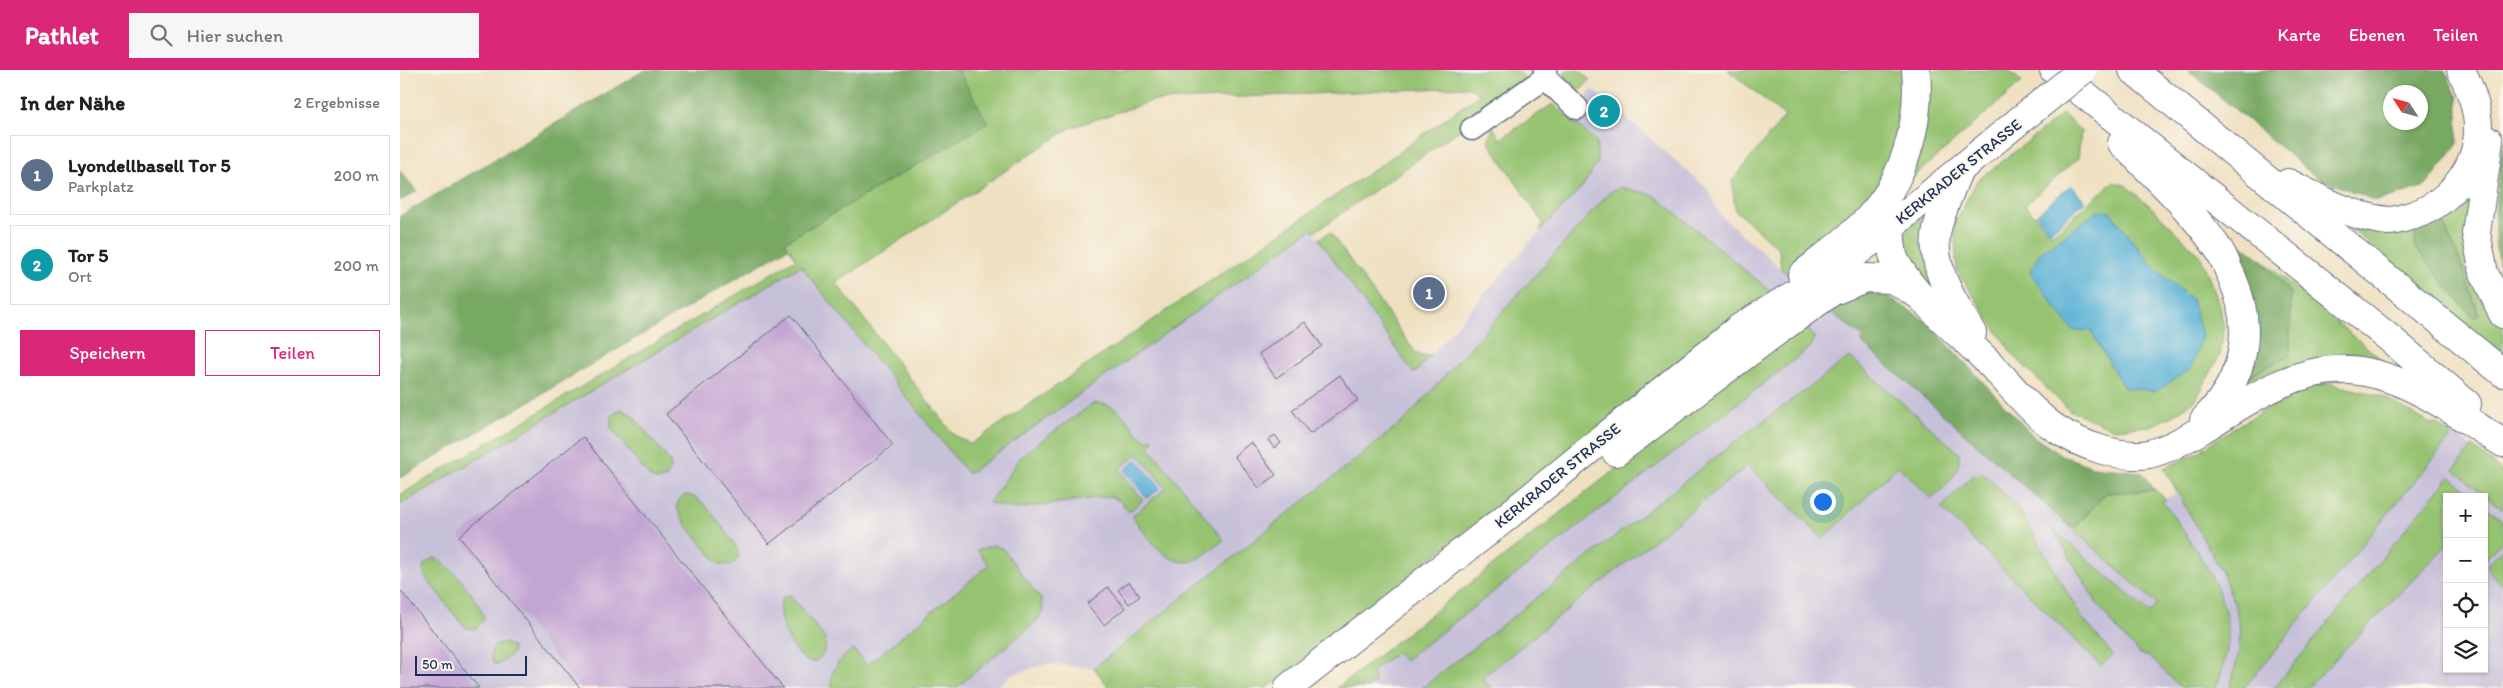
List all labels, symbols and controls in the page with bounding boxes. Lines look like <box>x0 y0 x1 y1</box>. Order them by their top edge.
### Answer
search box <box>129 13 479 58</box>
text: Pathlet <box>25 21 99 50</box>
icon: search <box>147 21 175 49</box>
text: Hier suchen <box>187 24 283 47</box>
text: Karte <box>2278 24 2321 46</box>
text: Ebenen <box>2349 24 2405 46</box>
text: Teilen <box>2433 24 2478 46</box>
north arrow <box>2383 85 2428 130</box>
text: In der Nähe <box>20 90 125 115</box>
pin: 2 <box>1588 92 1620 130</box>
text: 2 Ergebnisse <box>294 93 380 112</box>
street label: KERKRADER STRASSE <box>1892 115 2025 228</box>
text: Lyondellbasell Tor 5 <box>68 154 231 177</box>
text: 1 <box>33 166 41 185</box>
text: 200 m <box>334 166 379 185</box>
text: Parkplatz <box>68 177 134 196</box>
text: Tor 5 <box>68 244 108 267</box>
text: 2 <box>33 256 41 275</box>
text: 200 m <box>334 256 379 275</box>
text: Ort <box>68 267 92 286</box>
pin: 1 <box>1413 274 1445 312</box>
button: Speichern <box>20 330 195 376</box>
button: Teilen <box>205 330 380 376</box>
street label: KERKRADER STRASSE <box>1491 419 1624 532</box>
your location <box>1810 489 1836 515</box>
map controls <box>2443 493 2488 673</box>
button: + <box>2443 493 2488 538</box>
button: − <box>2443 538 2488 583</box>
button: locate <box>2443 583 2488 628</box>
button: layers <box>2443 628 2488 673</box>
scale bar <box>415 653 528 676</box>
text: 50 m <box>422 656 453 673</box>

